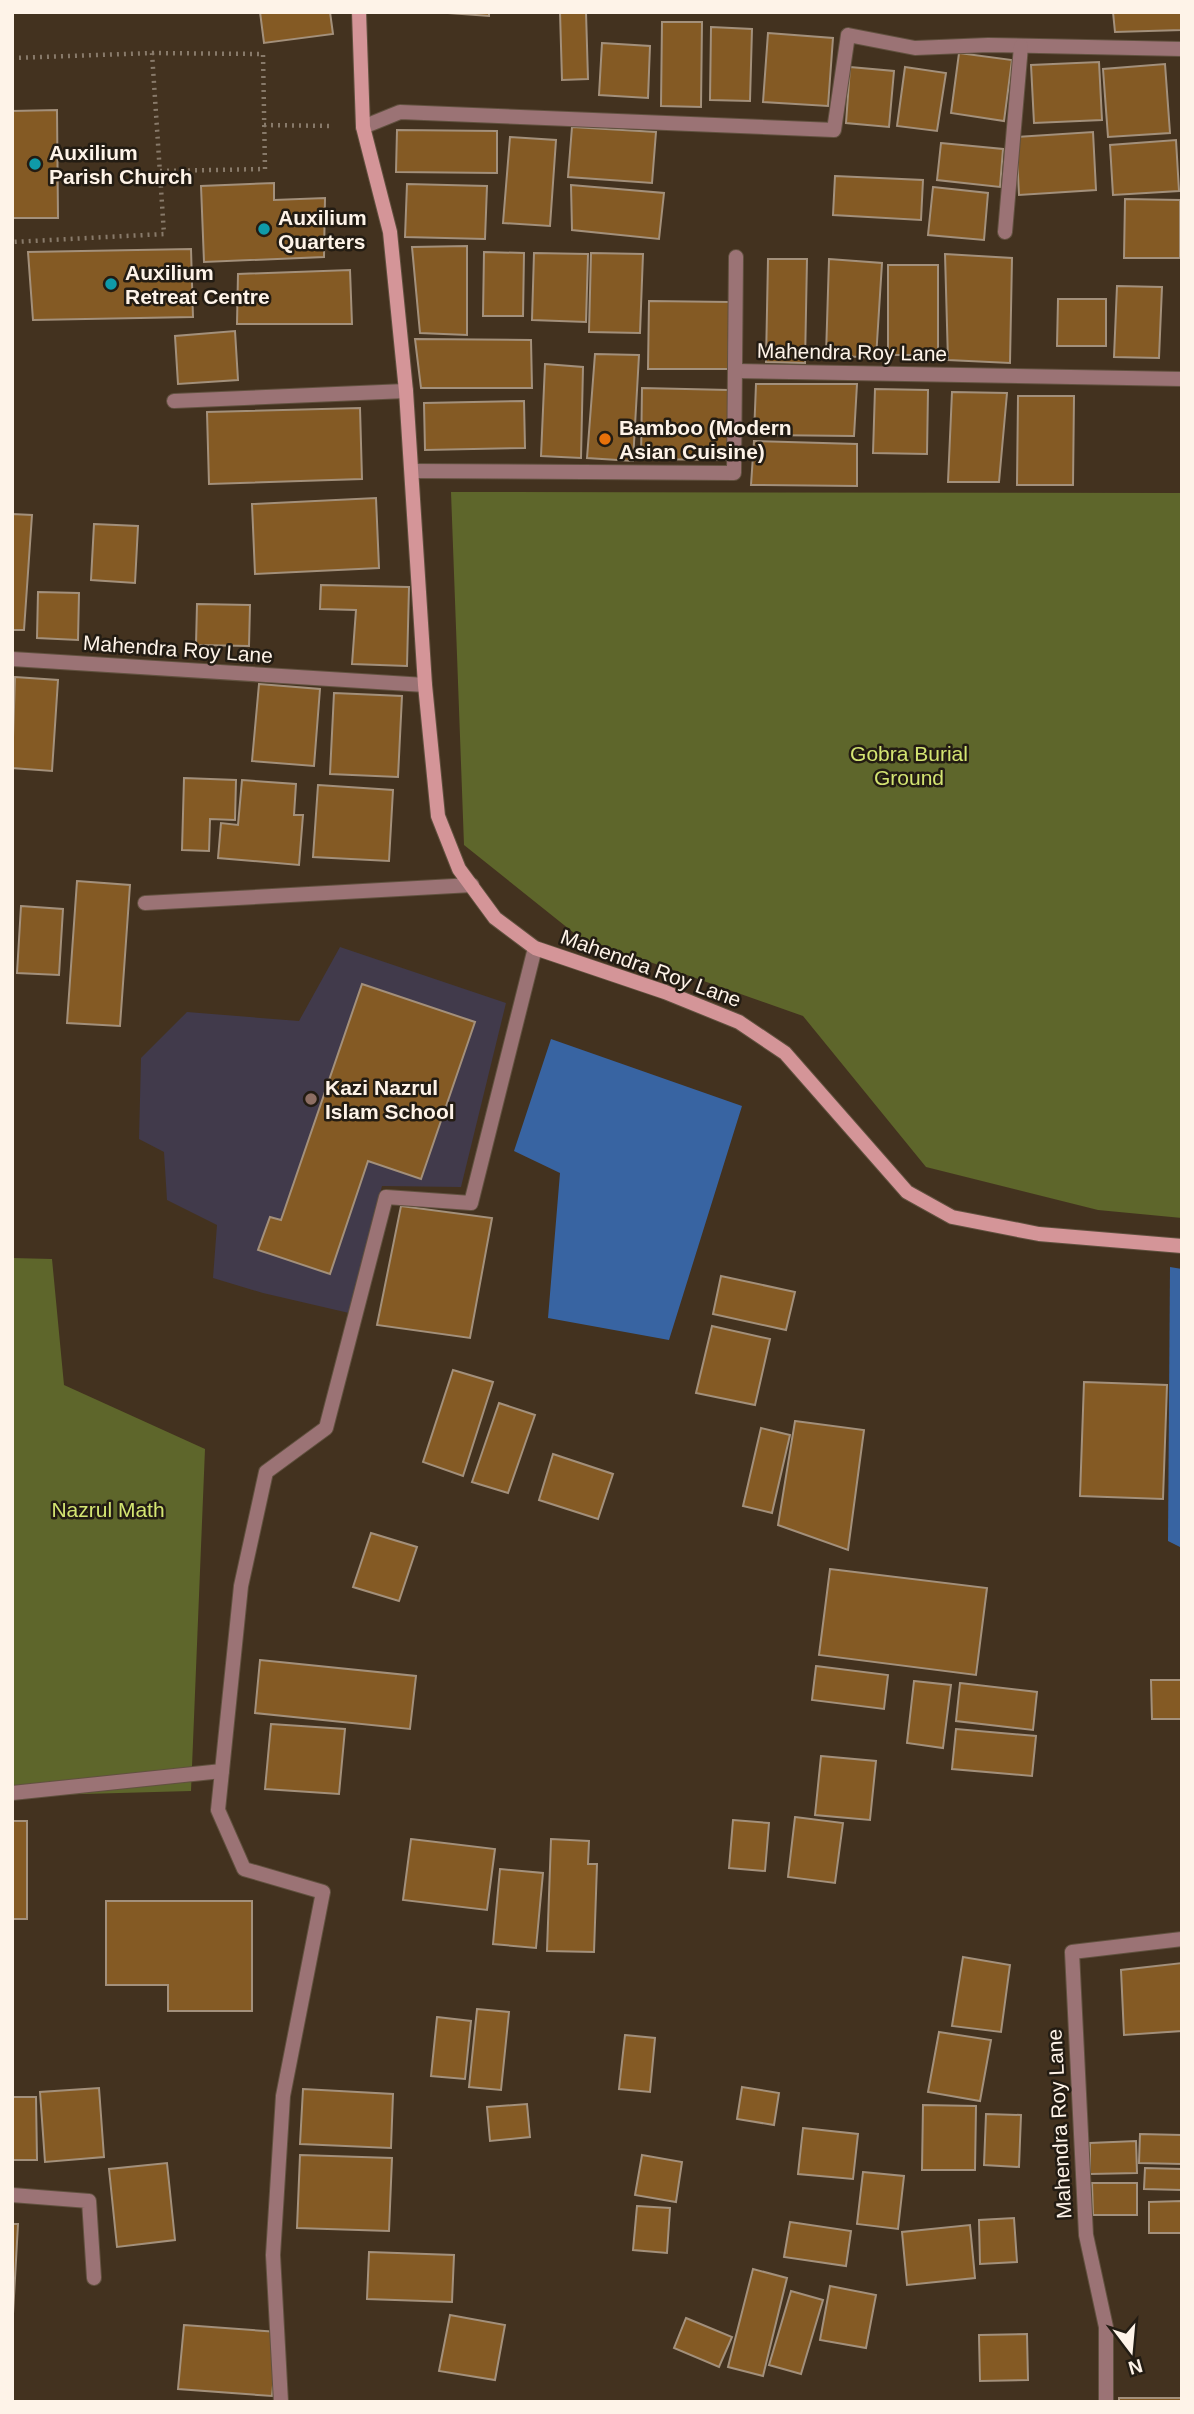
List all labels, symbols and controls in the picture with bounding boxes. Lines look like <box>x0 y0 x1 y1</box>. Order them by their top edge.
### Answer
place label: Auxilium Parish Church <box>49 141 193 188</box>
marker: Auxilium Parish Church <box>27 156 43 172</box>
place label: Auxilium Quarters <box>278 206 367 253</box>
marker: Auxilium Quarters <box>256 221 272 237</box>
place label: Auxilium Retreat Centre <box>125 261 270 308</box>
marker: Auxilium Retreat Centre <box>103 276 119 292</box>
street label: Mahendra Roy Lane <box>757 339 947 365</box>
place label: Bamboo (Modern Asian Cuisine) <box>619 416 792 463</box>
marker: Bamboo (Modern Asian Cuisine) <box>597 431 613 447</box>
street label: Mahendra Roy Lane <box>82 631 274 667</box>
park label: Gobra Burial Ground <box>850 742 968 789</box>
street label: Mahendra Roy Lane <box>558 925 744 1011</box>
place label: Kazi Nazrul Islam School <box>325 1076 455 1123</box>
marker: Kazi Nazrul Islam School <box>303 1091 319 1107</box>
park label: Nazrul Math <box>51 1498 165 1521</box>
street label: Mahendra Roy Lane <box>1043 2028 1075 2220</box>
north arrow <box>1096 2316 1166 2386</box>
text: N <box>1126 2355 1145 2379</box>

